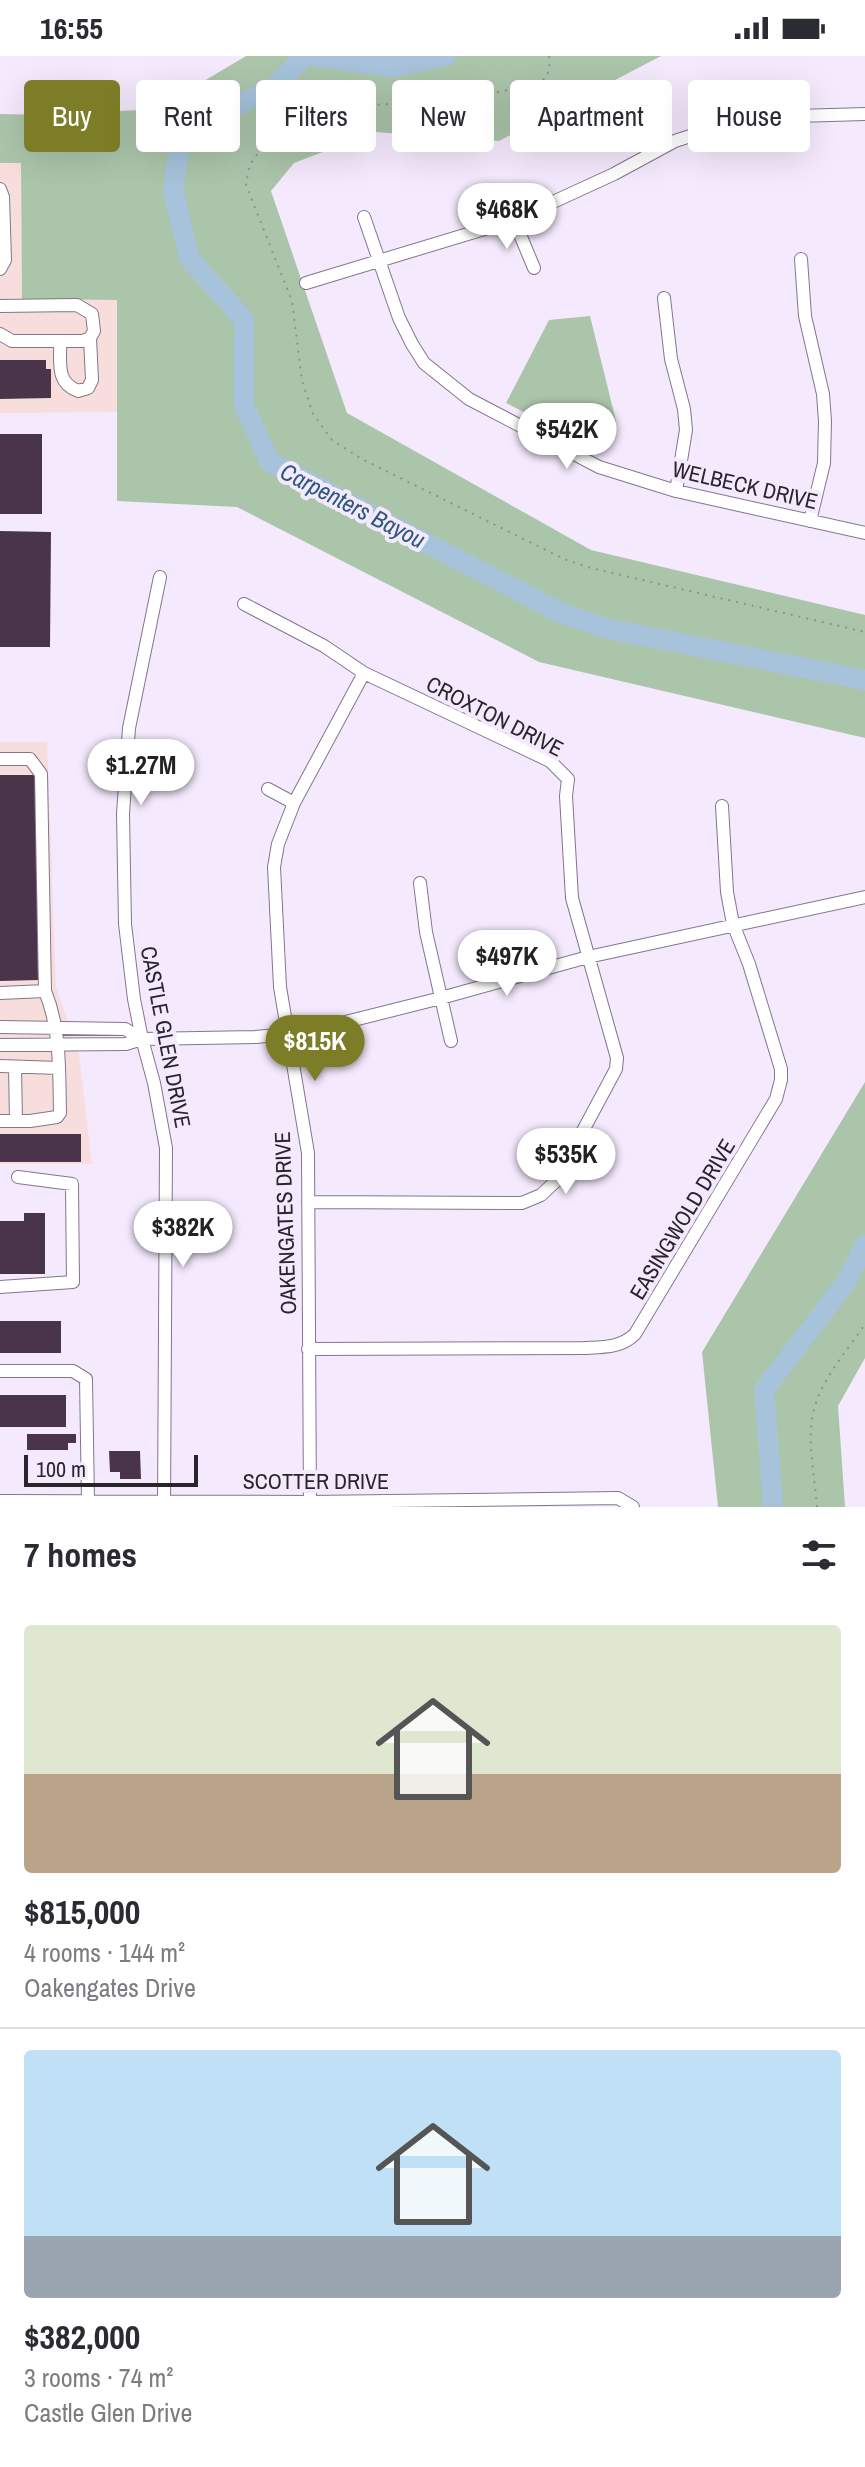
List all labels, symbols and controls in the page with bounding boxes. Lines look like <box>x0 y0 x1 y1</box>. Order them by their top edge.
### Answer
text: 16:55 <box>40 8 103 48</box>
chip: Buy <box>24 80 120 152</box>
chip: Rent <box>136 80 240 152</box>
chip: Filters <box>256 80 376 152</box>
chip: New <box>392 80 494 152</box>
chip: Apartment <box>510 80 672 152</box>
chip: House <box>688 80 810 152</box>
pin: $468K <box>451 183 563 251</box>
text: $468K <box>476 191 538 226</box>
pin: $542K <box>511 403 623 471</box>
text: $542K <box>536 411 598 446</box>
street label: WELBECK DRIVE <box>669 454 821 516</box>
water label: Carpenters Bayou <box>275 455 431 555</box>
street label: CROXTON DRIVE <box>421 669 569 763</box>
pin: $1.27M <box>76 739 206 807</box>
text: $1.27M <box>105 747 177 782</box>
pin: $497K <box>451 930 563 998</box>
text: $497K <box>476 938 538 973</box>
street label: CASTLE GLEN DRIVE <box>134 944 198 1130</box>
pin: $815K <box>259 1015 371 1083</box>
text: $815K <box>284 1023 346 1058</box>
pin: $535K <box>510 1128 622 1196</box>
street label: OAKENGATES DRIVE <box>267 1131 303 1315</box>
street label: EASINGWOLD DRIVE <box>622 1133 742 1305</box>
text: $535K <box>535 1136 597 1171</box>
pin: $382K <box>127 1201 239 1269</box>
text: $382K <box>152 1209 214 1244</box>
scale bar <box>24 1451 198 1487</box>
text: 100 m <box>36 1454 86 1484</box>
street label: SCOTTER DRIVE <box>243 1466 389 1496</box>
text: 7 homes <box>24 1532 137 1578</box>
icon: filters <box>797 1533 841 1577</box>
icon: home <box>361 1677 505 1821</box>
text: $815,000 <box>24 1889 140 1935</box>
text: 4 rooms · 144 m² <box>24 1935 185 1970</box>
text: Oakengates Drive <box>24 1970 196 2005</box>
icon: home <box>361 2102 505 2246</box>
text: $382,000 <box>24 2314 140 2360</box>
text: 3 rooms · 74 m² <box>24 2360 173 2395</box>
text: Castle Glen Drive <box>24 2395 192 2430</box>

